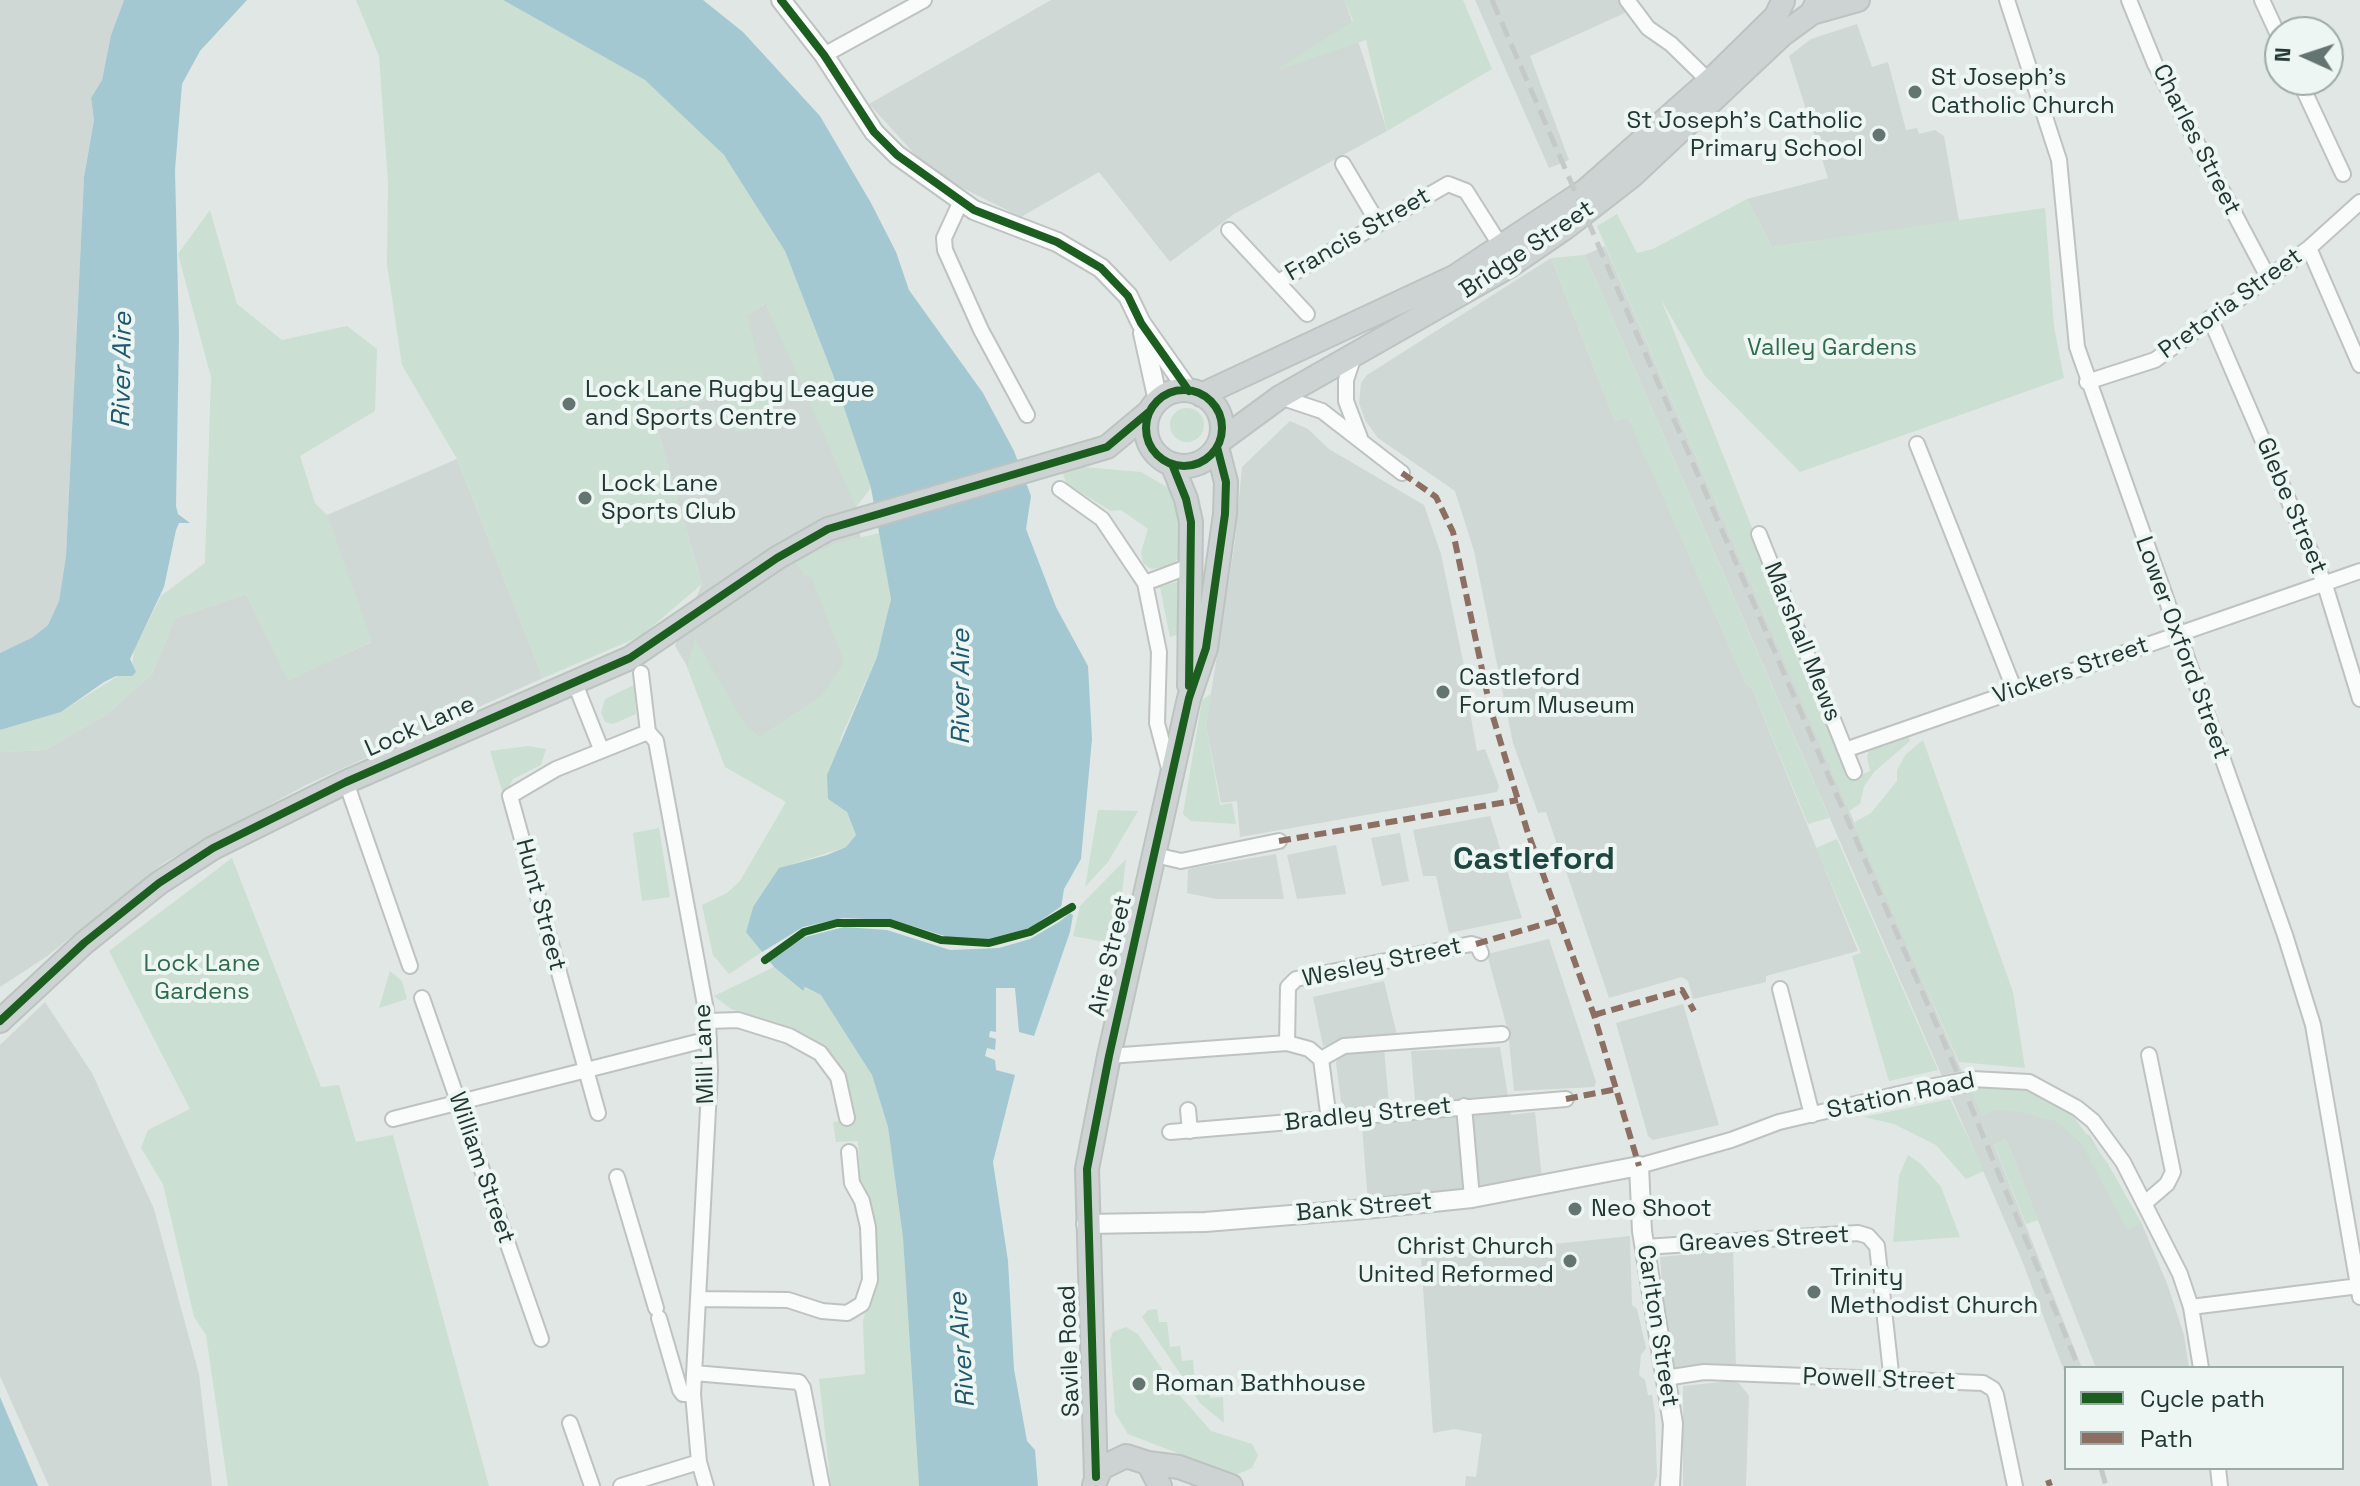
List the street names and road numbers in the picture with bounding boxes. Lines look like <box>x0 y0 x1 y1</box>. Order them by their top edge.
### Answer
street label: Charles Street <box>2146 60 2246 220</box>
street label: Francis Street <box>1280 182 1436 288</box>
street label: Bridge Street <box>1455 195 1599 305</box>
street label: Pretoria Street <box>2154 242 2308 366</box>
street label: Glebe Street <box>2249 434 2333 578</box>
street label: Lower Oxford Street <box>2128 533 2236 763</box>
street label: Marshall Mews <box>1757 558 1847 726</box>
street label: Vickers Street <box>1989 631 2153 711</box>
street label: Lock Lane <box>361 690 479 764</box>
street label: Hunt Street <box>509 836 571 974</box>
street label: Aire Street <box>1083 893 1139 1019</box>
street label: Wesley Street <box>1300 932 1464 994</box>
street label: Mill Lane <box>689 1003 721 1105</box>
street label: Station Road <box>1825 1066 1977 1126</box>
street label: William Street <box>442 1088 520 1248</box>
street label: Bradley Street <box>1283 1092 1453 1138</box>
street label: Bank Street <box>1295 1188 1433 1228</box>
street label: Greaves Street <box>1678 1221 1850 1259</box>
street label: Carlton Street <box>1630 1243 1684 1409</box>
street label: Savile Road <box>1053 1285 1087 1417</box>
street label: Powell Street <box>1802 1363 1956 1397</box>

